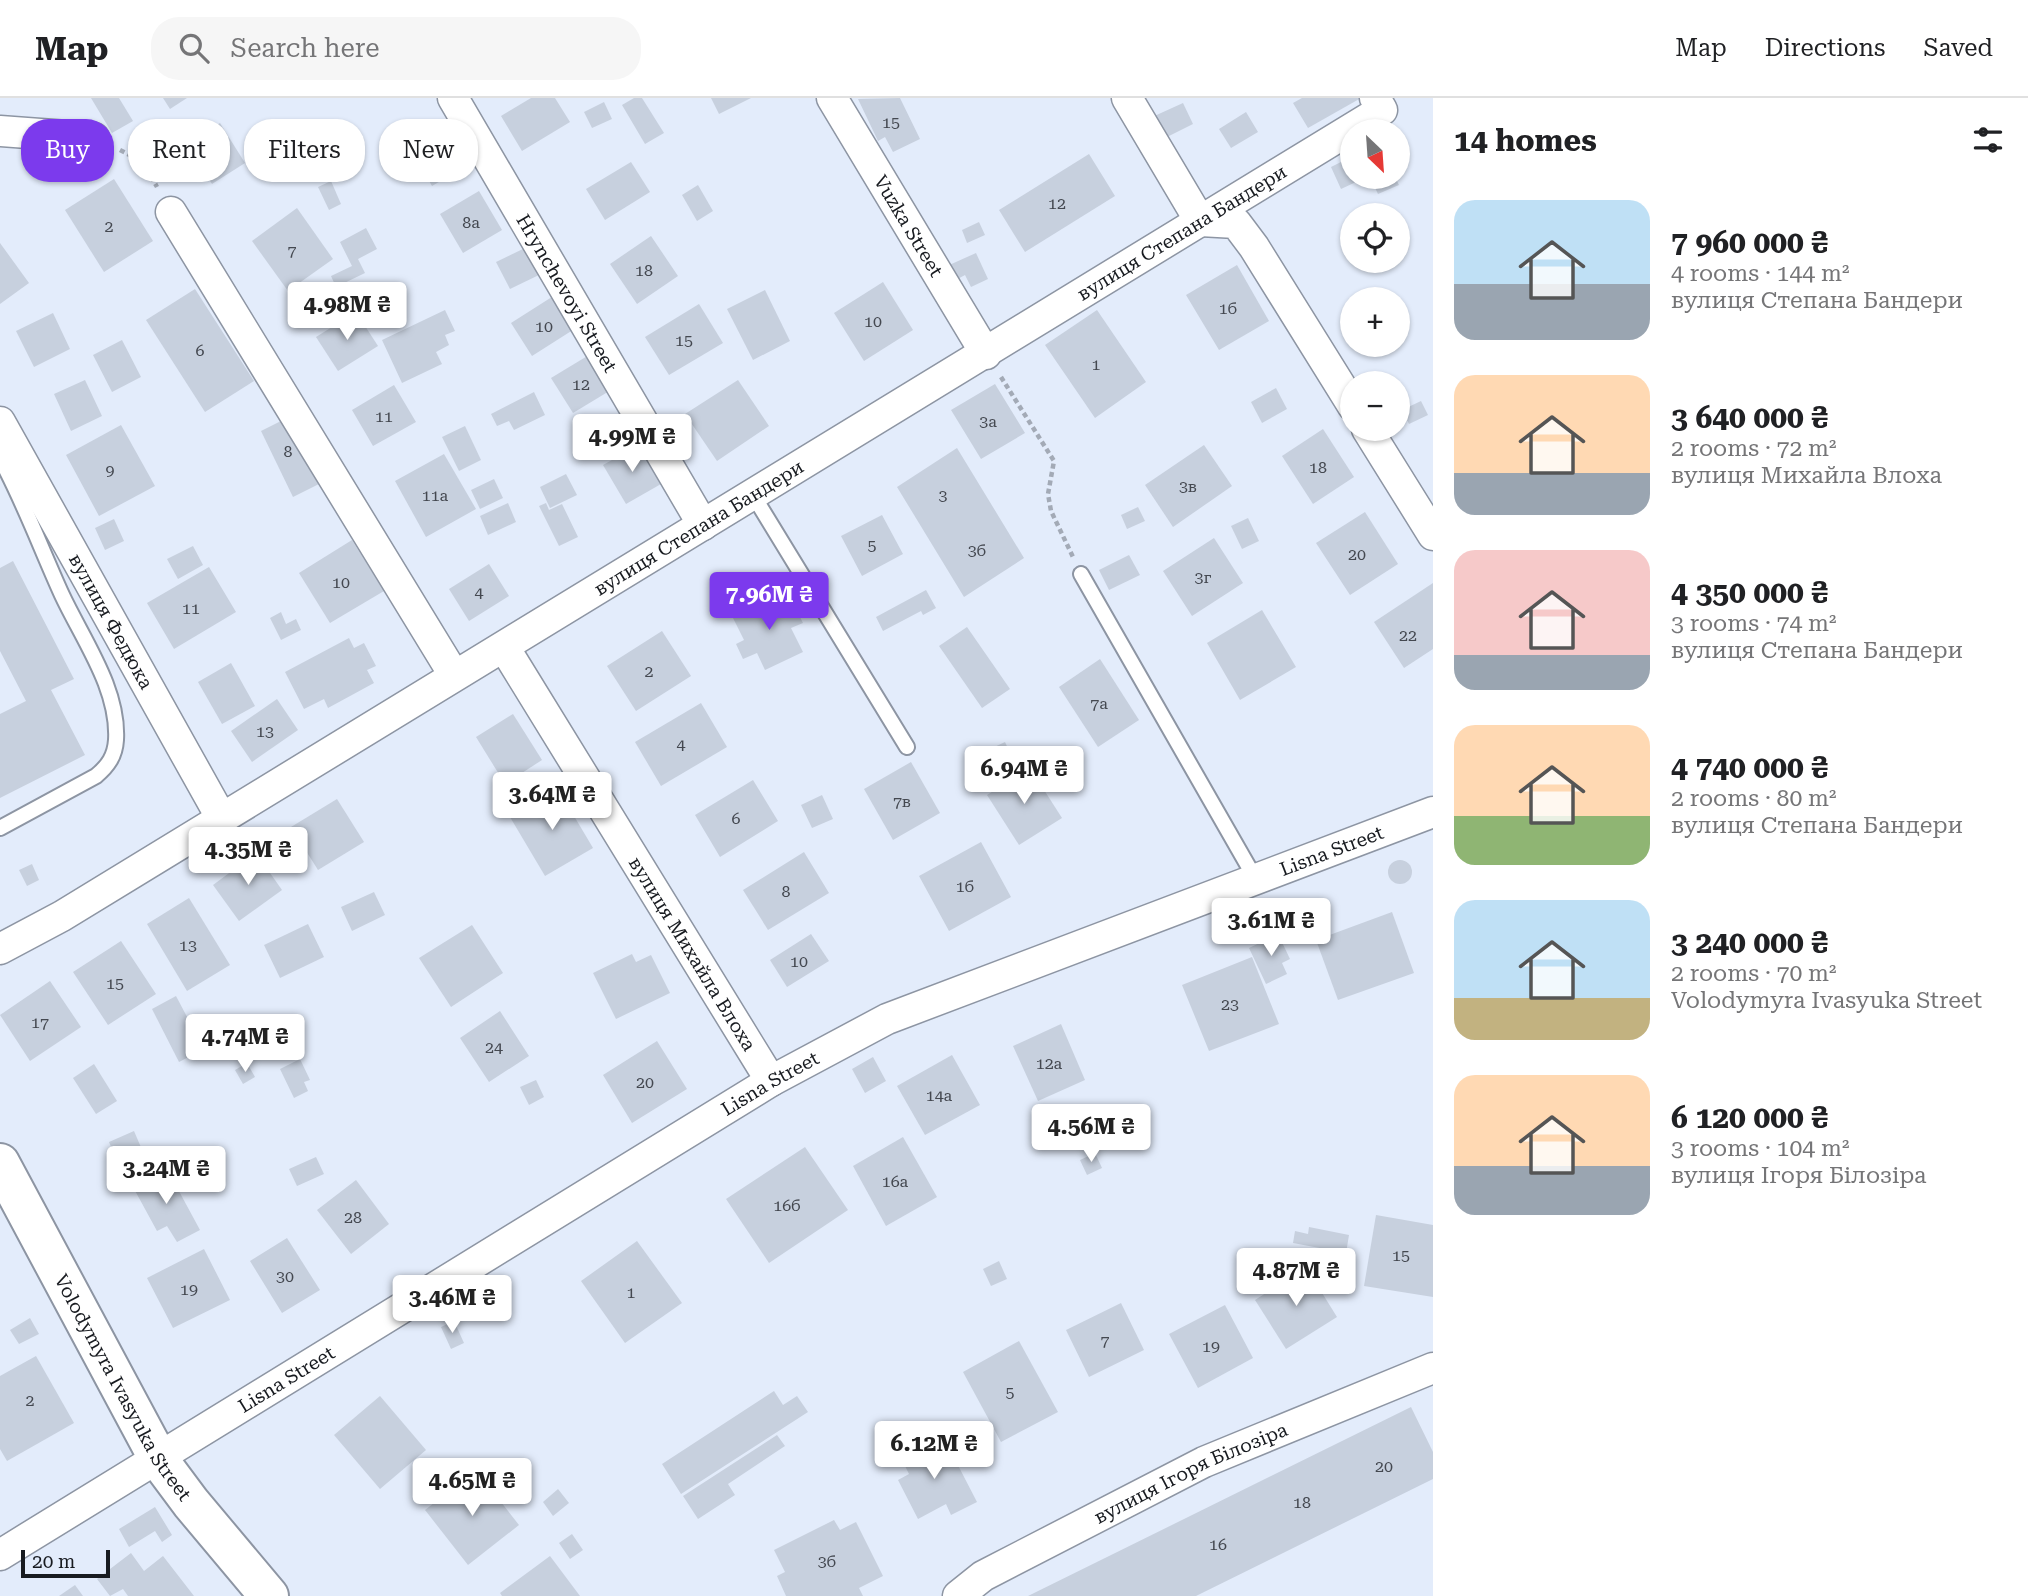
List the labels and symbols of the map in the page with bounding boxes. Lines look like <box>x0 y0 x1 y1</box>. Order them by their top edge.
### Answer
house number: 15 <box>882 113 900 132</box>
north arrow <box>1340 119 1410 189</box>
street label: вулиця Степана Бандери <box>1073 160 1291 306</box>
street label: Vuzka Street <box>869 171 948 281</box>
house number: 12 <box>1048 194 1066 213</box>
street label: Hrynchevoyi Street <box>512 210 622 376</box>
house number: 8а <box>462 213 480 232</box>
house number: 2 <box>105 217 114 236</box>
house number: 7 <box>288 241 297 260</box>
house number: 18 <box>635 261 653 280</box>
pin: 4.98M ₴ <box>282 282 412 342</box>
house number: 1б <box>1219 299 1237 318</box>
house number: 10 <box>864 312 882 331</box>
house number: 10 <box>535 317 553 336</box>
house number: 15 <box>675 331 693 350</box>
house number: 6 <box>196 341 205 360</box>
house number: 1 <box>1092 355 1101 374</box>
house number: 12 <box>572 375 590 394</box>
house number: 11 <box>375 407 393 426</box>
house number: 3а <box>979 412 997 431</box>
pin: 4.99M ₴ <box>567 414 697 474</box>
house number: 8 <box>284 442 293 461</box>
street label: вулиця Степана Бандери <box>590 455 808 600</box>
house number: 18 <box>1309 458 1327 477</box>
house number: 9 <box>106 461 115 480</box>
house number: 3в <box>1179 477 1197 496</box>
house number: 11а <box>422 486 449 505</box>
house number: 3 <box>939 486 948 505</box>
house number: 5 <box>868 536 877 555</box>
house number: 3б <box>968 541 986 560</box>
house number: 20 <box>1348 545 1366 564</box>
street label: вулиця Федюка <box>64 549 158 694</box>
house number: 3г <box>1194 568 1212 587</box>
house number: 10 <box>332 573 350 592</box>
pin: 7.96M ₴ <box>704 573 834 632</box>
house number: 4 <box>475 583 484 602</box>
house number: 11 <box>182 599 200 618</box>
house number: 22 <box>1399 626 1417 645</box>
house number: 2 <box>645 662 654 681</box>
house number: 7а <box>1090 694 1108 713</box>
house number: 13 <box>256 722 274 741</box>
house number: 4 <box>677 735 686 754</box>
pin: 6.94M ₴ <box>959 746 1089 806</box>
pin: 3.64M ₴ <box>487 772 617 832</box>
house number: 7в <box>893 792 911 811</box>
house number: 6 <box>732 809 741 828</box>
street label: Lisna Street <box>1277 821 1387 881</box>
pin: 4.35M ₴ <box>183 828 313 887</box>
street label: вулиця Михайла Влоха <box>624 852 761 1056</box>
house number: 1б <box>956 877 974 896</box>
house number: 8 <box>782 882 791 901</box>
pin: 3.61M ₴ <box>1206 898 1336 958</box>
house number: 13 <box>179 936 197 955</box>
house number: 10 <box>790 952 808 971</box>
house number: 15 <box>106 974 124 993</box>
house number: 23 <box>1221 995 1239 1014</box>
house number: 17 <box>31 1013 49 1032</box>
pin: 4.74M ₴ <box>180 1014 310 1074</box>
house number: 24 <box>485 1038 503 1057</box>
street label: Lisna Street <box>717 1047 823 1121</box>
house number: 12а <box>1036 1054 1063 1073</box>
house number: 20 <box>636 1073 654 1092</box>
house number: 14а <box>926 1086 953 1105</box>
pin: 4.56M ₴ <box>1026 1104 1156 1164</box>
pin: 3.24M ₴ <box>101 1146 231 1206</box>
house number: 16а <box>882 1172 909 1191</box>
house number: 16б <box>773 1196 801 1215</box>
house number: 28 <box>344 1208 362 1227</box>
house number: 15 <box>1392 1246 1410 1265</box>
pin: 4.87M ₴ <box>1231 1248 1361 1308</box>
house number: 30 <box>276 1267 294 1286</box>
street label: Volodymyra Ivasyuka Street <box>50 1270 196 1505</box>
pin: 3.46M ₴ <box>387 1276 517 1335</box>
house number: 19 <box>180 1280 198 1299</box>
house number: 1 <box>627 1283 636 1302</box>
house number: 7 <box>1101 1331 1110 1350</box>
house number: 19 <box>1202 1337 1220 1356</box>
street label: Lisna Street <box>234 1341 339 1418</box>
house number: 5 <box>1006 1383 1015 1402</box>
house number: 2 <box>26 1391 35 1410</box>
street label: вулиця Ігоря Білозіра <box>1090 1418 1291 1529</box>
pin: 6.12M ₴ <box>869 1422 999 1481</box>
house number: 20 <box>1375 1457 1393 1476</box>
pin: 4.65M ₴ <box>407 1458 537 1518</box>
house number: 18 <box>1293 1493 1311 1512</box>
house number: 16 <box>1209 1535 1227 1554</box>
scale bar <box>21 1547 110 1579</box>
house number: 3б <box>818 1552 836 1571</box>

